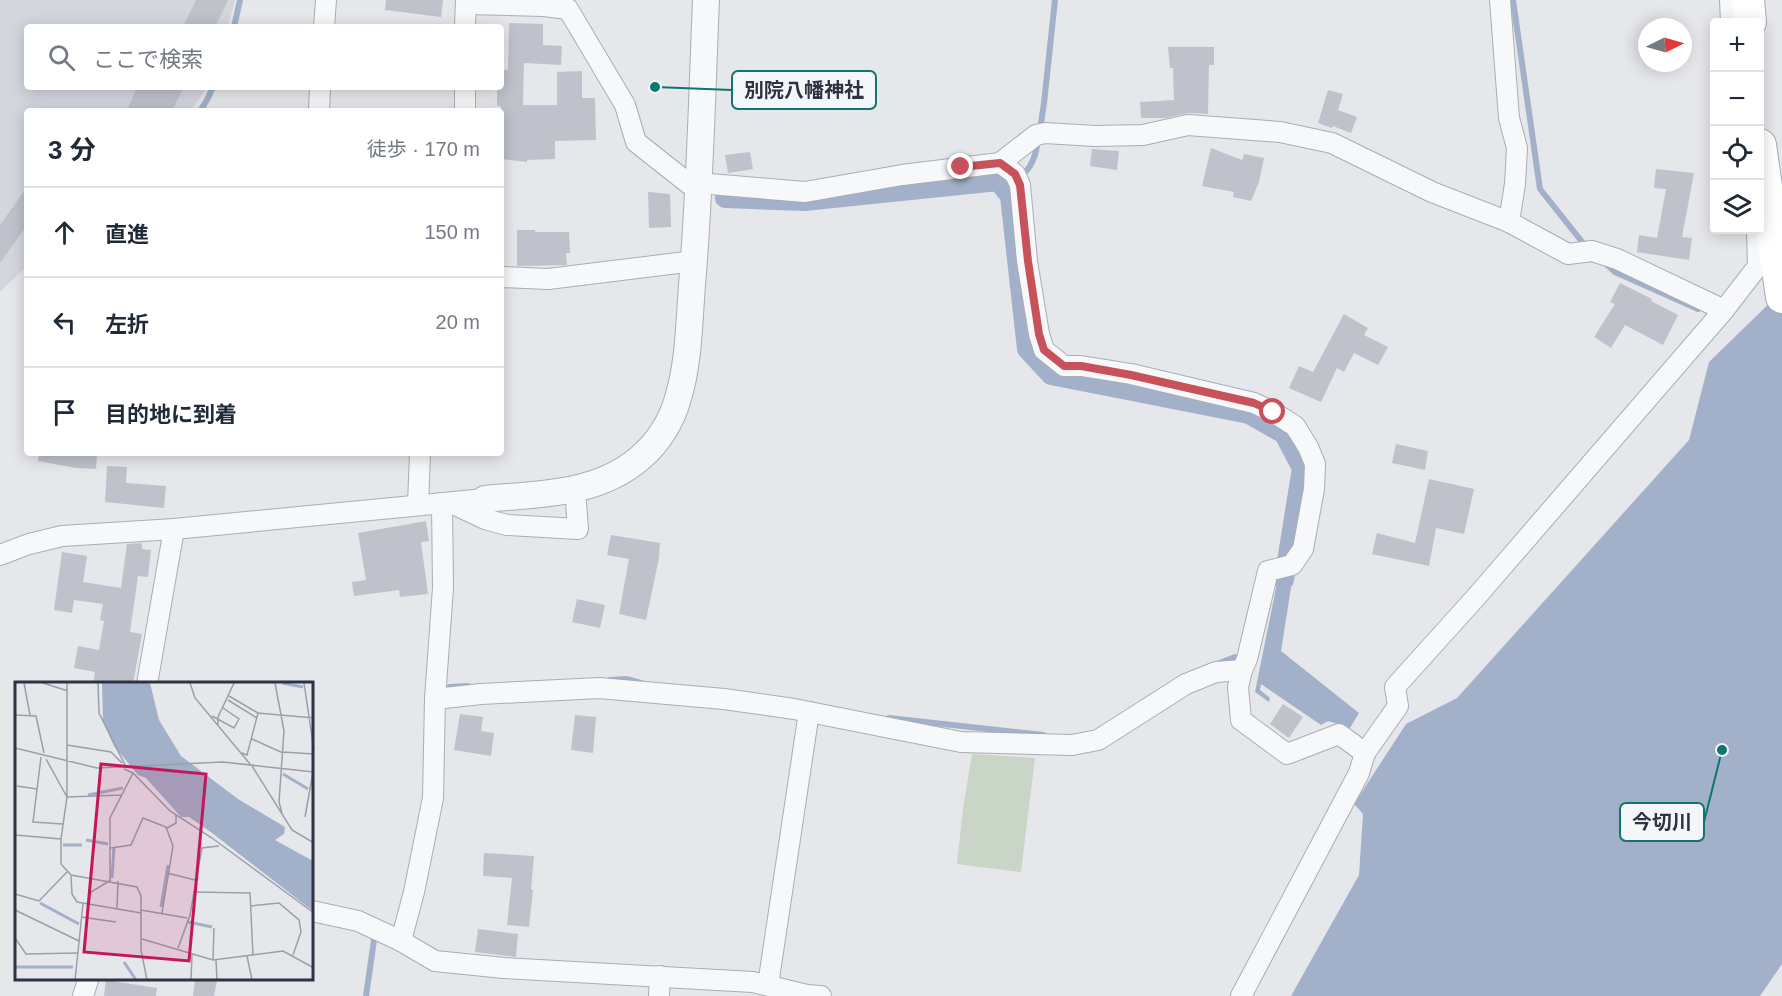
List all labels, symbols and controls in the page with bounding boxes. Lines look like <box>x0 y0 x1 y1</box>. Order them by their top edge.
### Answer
north arrow <box>1638 18 1692 72</box>
map controls <box>1710 18 1764 234</box>
button: + <box>1710 18 1764 72</box>
search box <box>24 24 504 90</box>
icon: search <box>45 41 78 74</box>
text: ここで検索 <box>93 47 203 72</box>
callout: 別院八幡神社 <box>732 71 876 109</box>
button: − <box>1710 72 1764 126</box>
text: 別院八幡神社 <box>744 79 864 101</box>
button: locate <box>1710 126 1764 180</box>
text: 3 分 <box>48 135 96 165</box>
text: 徒歩 · 170 m <box>367 138 480 160</box>
route end <box>947 153 973 179</box>
button: layers <box>1710 180 1764 234</box>
icon: ahead <box>48 216 81 249</box>
text: 150 m <box>424 221 480 243</box>
text: 直進 <box>105 222 149 247</box>
icon: left <box>48 306 81 339</box>
text: 20 m <box>436 311 480 333</box>
text: 左折 <box>105 312 149 337</box>
icon: arrive <box>48 396 81 429</box>
route start <box>1259 398 1285 424</box>
text: 目的地に到着 <box>105 402 237 427</box>
inset map <box>15 682 314 981</box>
callout: 今切川 <box>1620 803 1704 841</box>
text: 今切川 <box>1632 811 1692 833</box>

